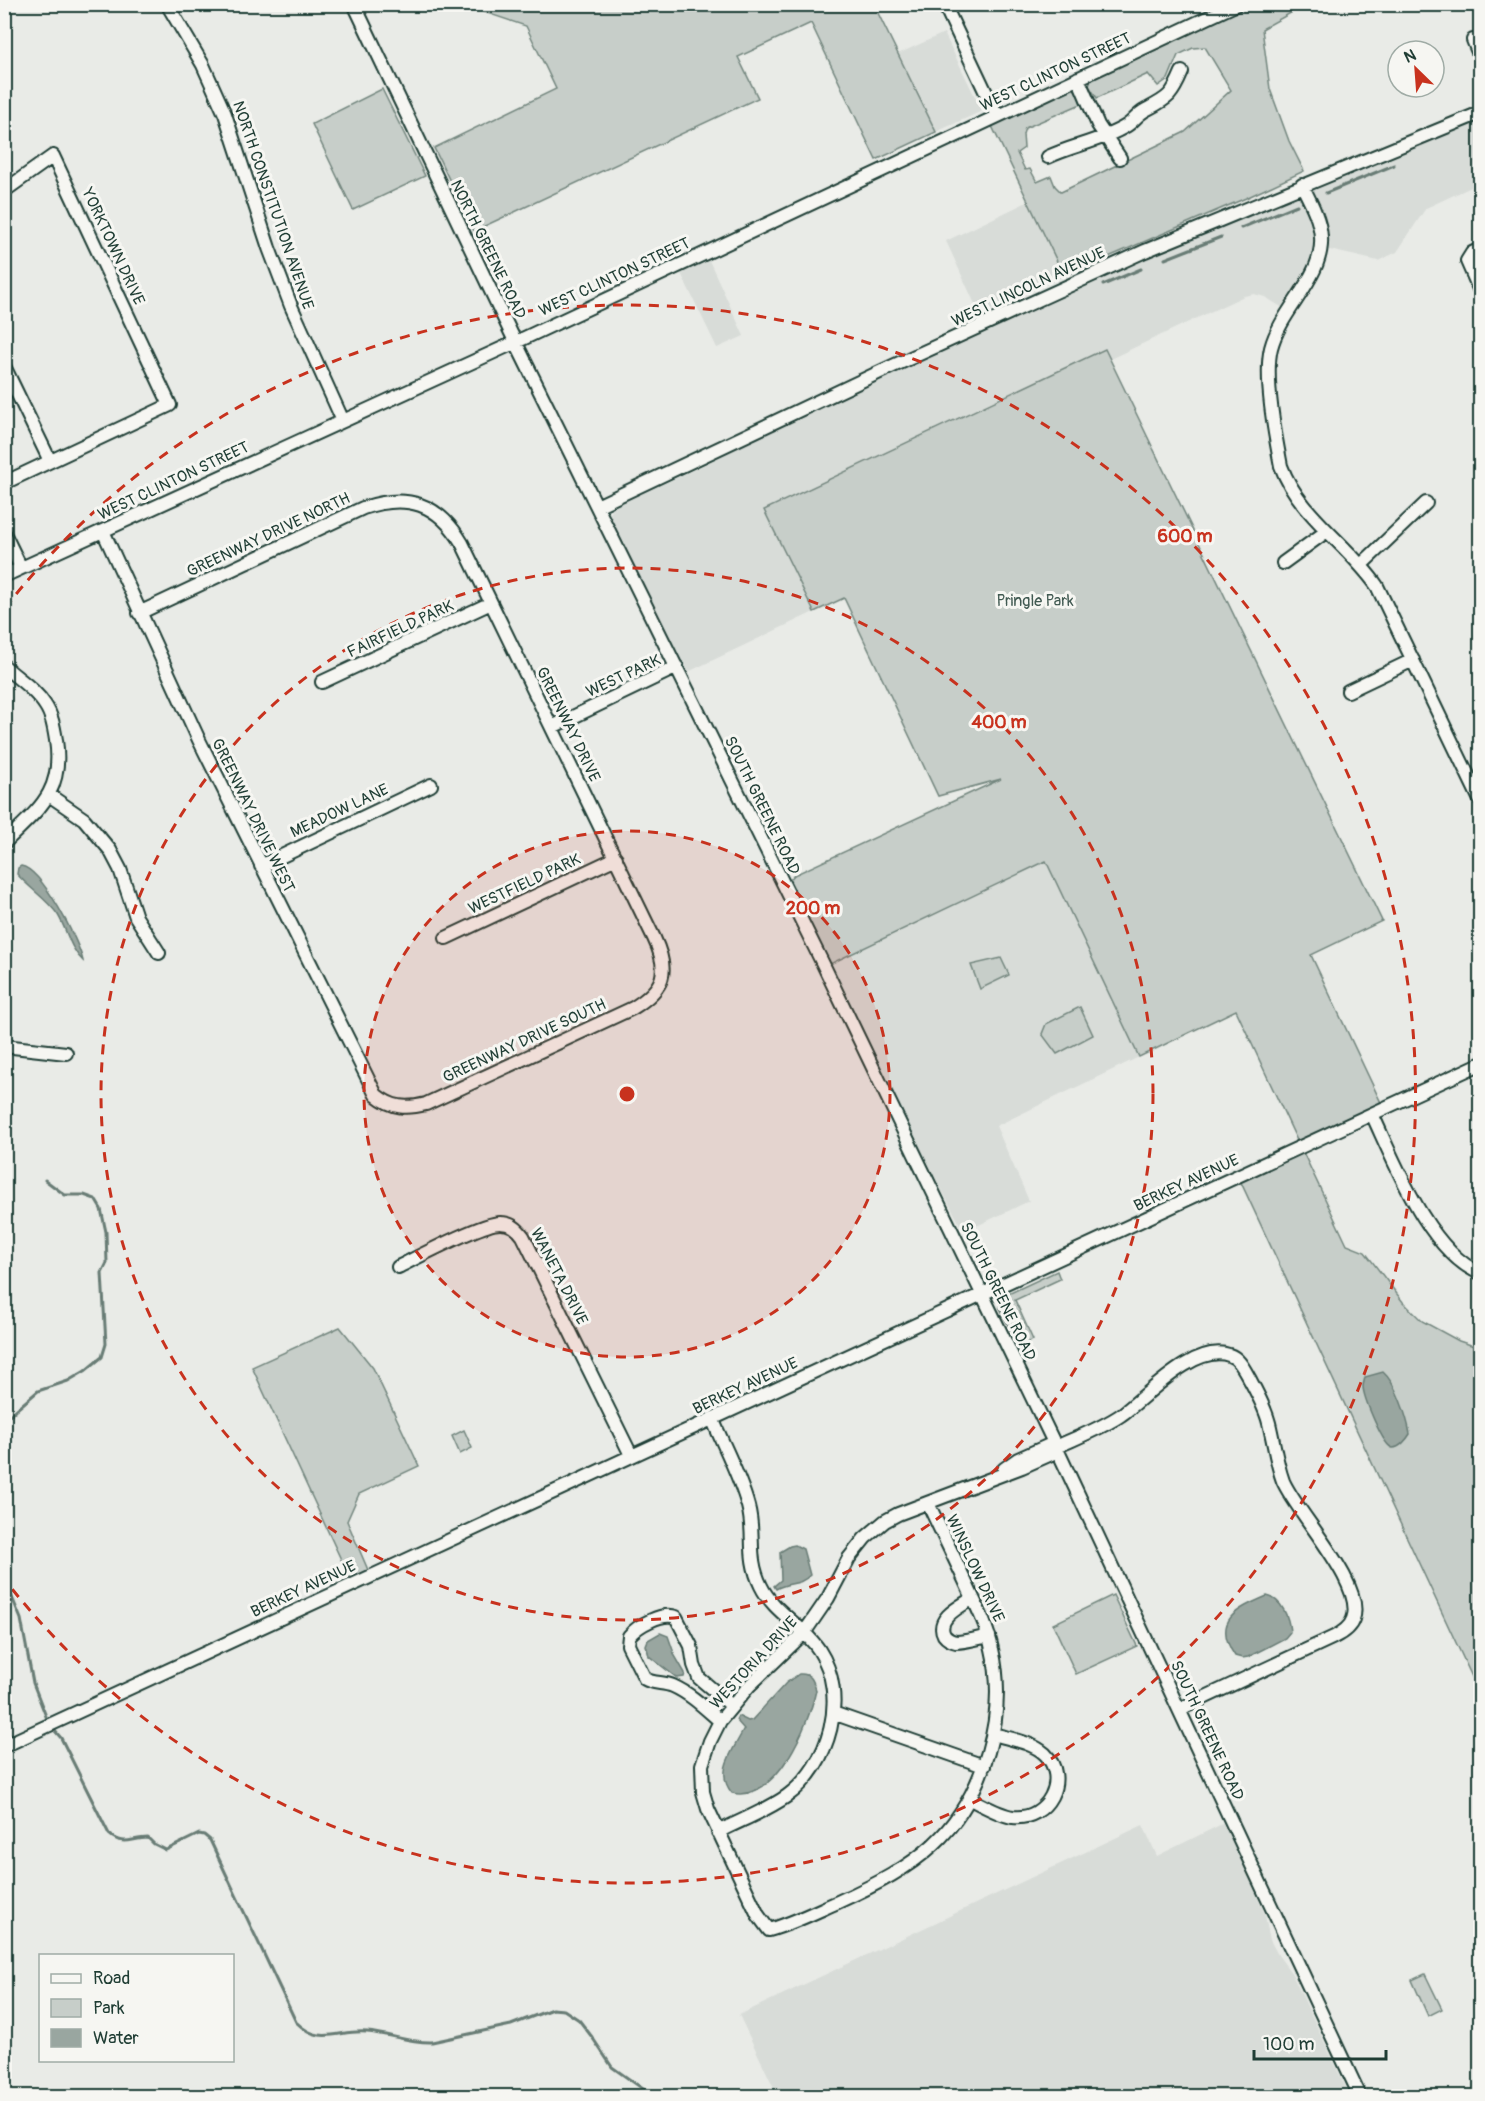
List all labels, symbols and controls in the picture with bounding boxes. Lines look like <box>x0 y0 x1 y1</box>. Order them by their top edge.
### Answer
street label: WEST CLINTON STREET <box>977 28 1134 116</box>
north arrow <box>1386 39 1446 99</box>
text: N <box>1401 45 1419 68</box>
street label: NORTH CONSTITUTION AVENUE <box>228 98 318 312</box>
street label: NORTH GREENE ROAD <box>446 177 530 322</box>
street label: YORKTOWN DRIVE <box>77 184 149 308</box>
street label: WEST CLINTON STREET <box>536 233 693 321</box>
street label: WEST LINCOLN AVENUE <box>949 243 1108 331</box>
street label: WEST CLINTON STREET <box>95 437 252 525</box>
street label: GREENWAY DRIVE NORTH <box>184 488 353 582</box>
text: 600 m <box>1158 525 1212 548</box>
park label: Pringle Park <box>996 591 1074 611</box>
street label: FAIRFIELD PARK <box>344 595 457 662</box>
street label: WEST PARK <box>583 650 664 702</box>
street label: GREENWAY DRIVE <box>532 664 605 785</box>
text: 400 m <box>972 711 1026 734</box>
street label: SOUTH GREENE ROAD <box>720 733 804 878</box>
street label: GREENWAY DRIVE WEST <box>207 735 299 896</box>
street label: MEADOW LANE <box>287 779 392 842</box>
street label: WESTFIELD PARK <box>465 849 584 919</box>
text: 200 m <box>786 897 840 920</box>
street label: GREENWAY DRIVE SOUTH <box>440 994 609 1088</box>
centre of rings <box>617 1084 637 1104</box>
street label: BERKEY AVENUE <box>1131 1150 1242 1216</box>
street label: SOUTH GREENE ROAD <box>956 1219 1040 1364</box>
street label: WANETA DRIVE <box>526 1225 592 1328</box>
street label: BERKEY AVENUE <box>690 1353 801 1419</box>
street label: WINSLOW DRIVE <box>941 1511 1009 1625</box>
street label: BERKEY AVENUE <box>248 1556 359 1622</box>
street label: WESTORIA DRIVE <box>706 1612 802 1713</box>
street label: SOUTH GREENE ROAD <box>1166 1657 1248 1803</box>
legend <box>39 1954 234 2062</box>
text: Road <box>93 1967 130 1990</box>
text: Park <box>93 1997 125 2020</box>
scale bar <box>1254 2023 1386 2061</box>
text: Water <box>93 2027 139 2050</box>
text: 100 m <box>1263 2033 1315 2056</box>

